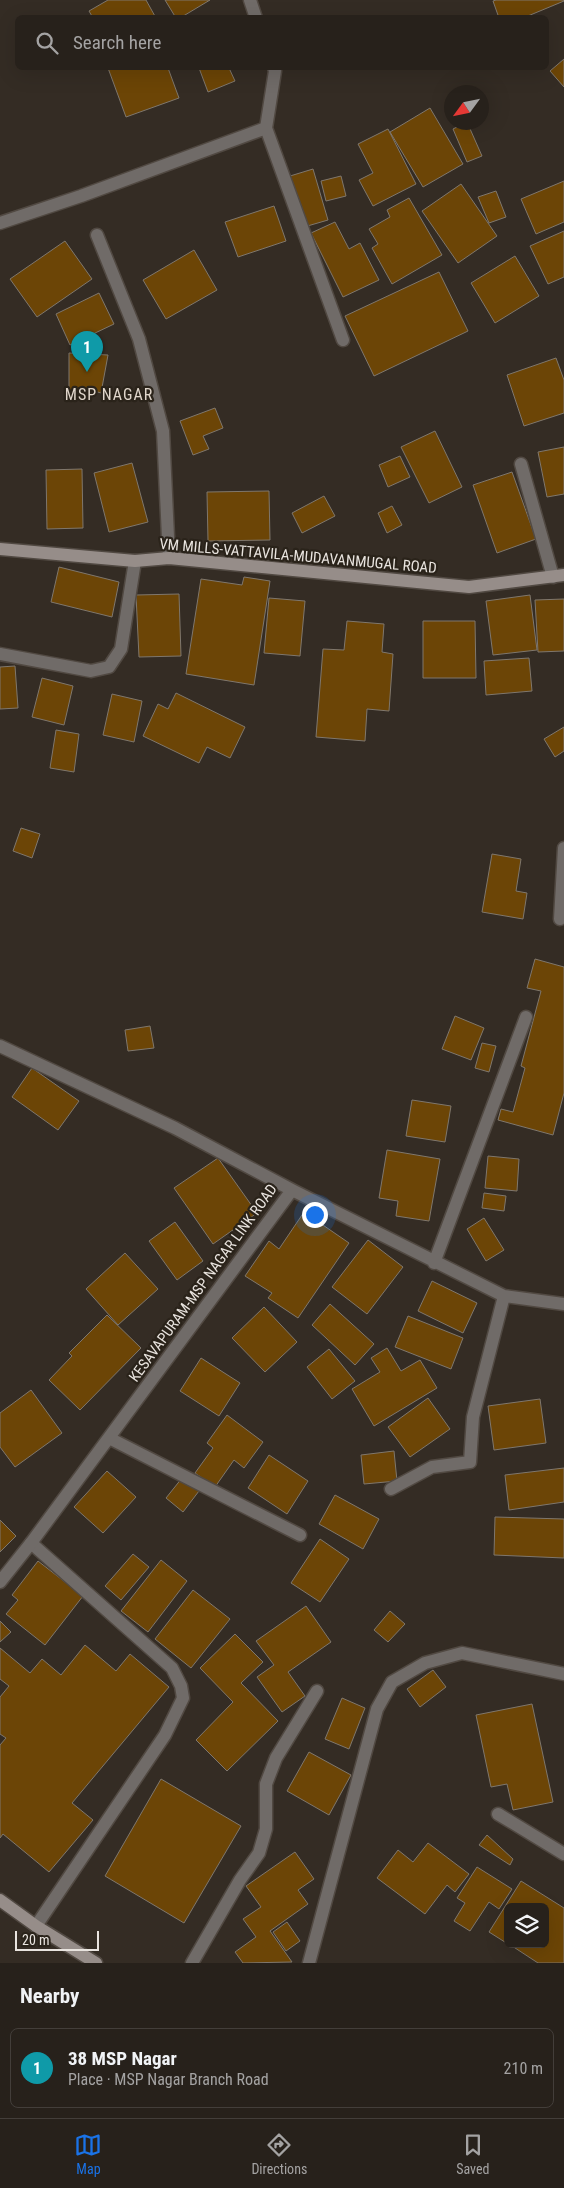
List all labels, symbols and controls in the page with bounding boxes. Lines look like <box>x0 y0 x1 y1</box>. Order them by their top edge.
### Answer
search box <box>15 15 549 70</box>
icon: search <box>33 29 61 57</box>
text: Search here <box>73 31 161 54</box>
north arrow <box>444 85 489 130</box>
pin: 1 <box>71 331 103 372</box>
district label: MSP NAGAR <box>65 385 153 404</box>
street label: VM MILLS-VATTAVILA-MUDAVANMUGAL ROAD <box>159 535 437 577</box>
street label: KESAVAPURAM-MSP NAGAR LINK ROAD <box>125 1181 281 1385</box>
your location <box>302 1202 328 1228</box>
map controls <box>504 1903 549 1948</box>
button: layers <box>504 1903 549 1948</box>
scale bar <box>15 1928 99 1951</box>
text: 20 m <box>22 1932 50 1948</box>
text: Nearby <box>20 1984 79 2008</box>
text: 38 MSP Nagar <box>68 2047 177 2070</box>
text: 1 <box>33 2059 41 2078</box>
text: 210 m <box>504 2059 543 2078</box>
text: Place · MSP Nagar Branch Road <box>68 2070 269 2089</box>
tab: Map <box>74 2131 102 2177</box>
tab: Directions <box>251 2131 307 2177</box>
tab: Saved <box>456 2131 490 2177</box>

